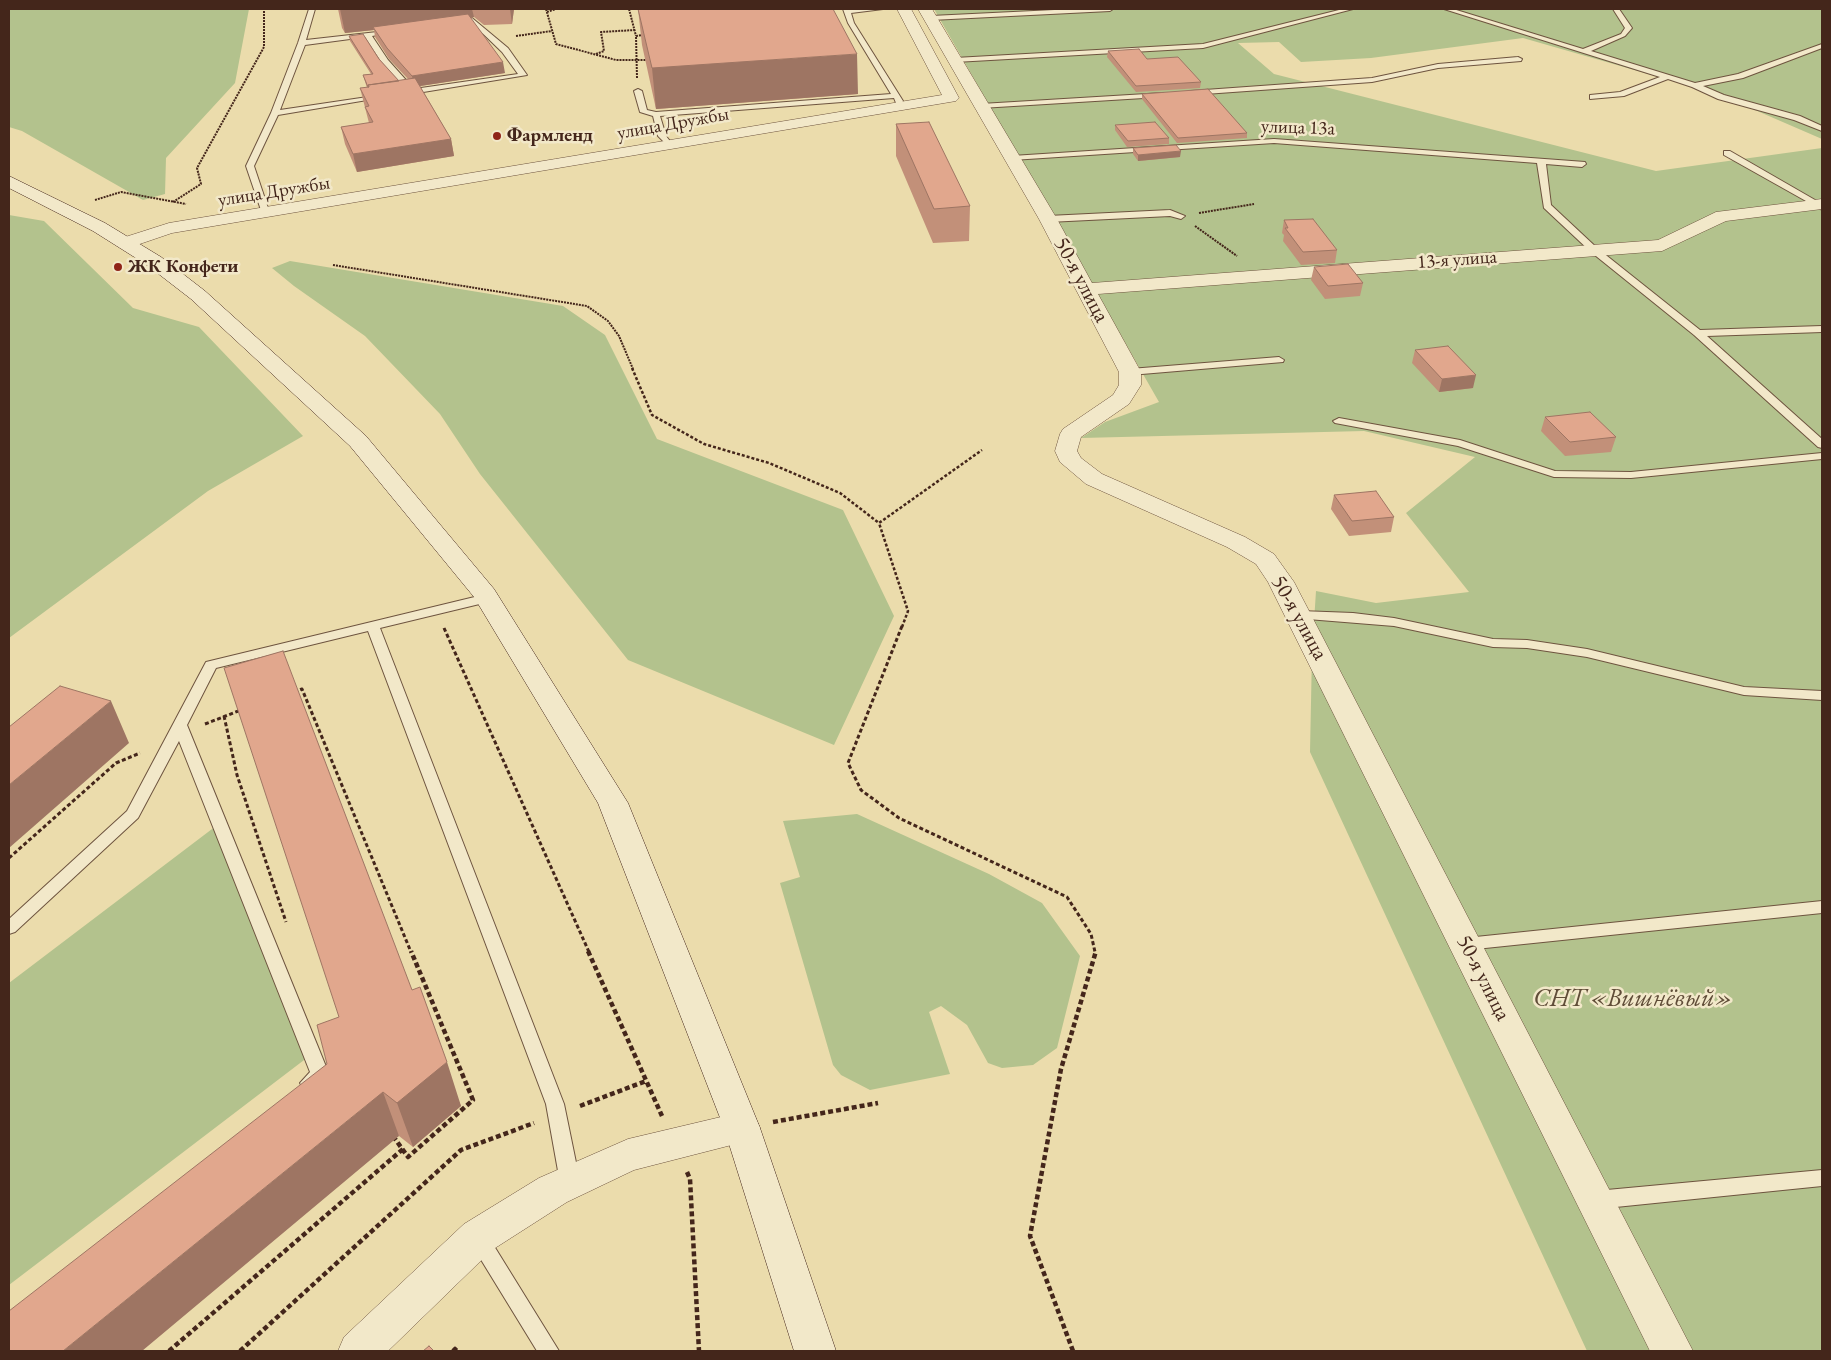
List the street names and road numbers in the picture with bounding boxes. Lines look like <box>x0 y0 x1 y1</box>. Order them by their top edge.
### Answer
street label: улица Дружбы <box>615 103 731 145</box>
street label: улица 13а <box>1261 115 1335 141</box>
street label: улица Дружбы <box>216 172 332 212</box>
street label: 50-я улица <box>1048 233 1114 327</box>
street label: 13-я улица <box>1416 246 1498 274</box>
street label: 50-я улица <box>1265 571 1333 665</box>
street label: 50-я улица <box>1450 931 1516 1025</box>

